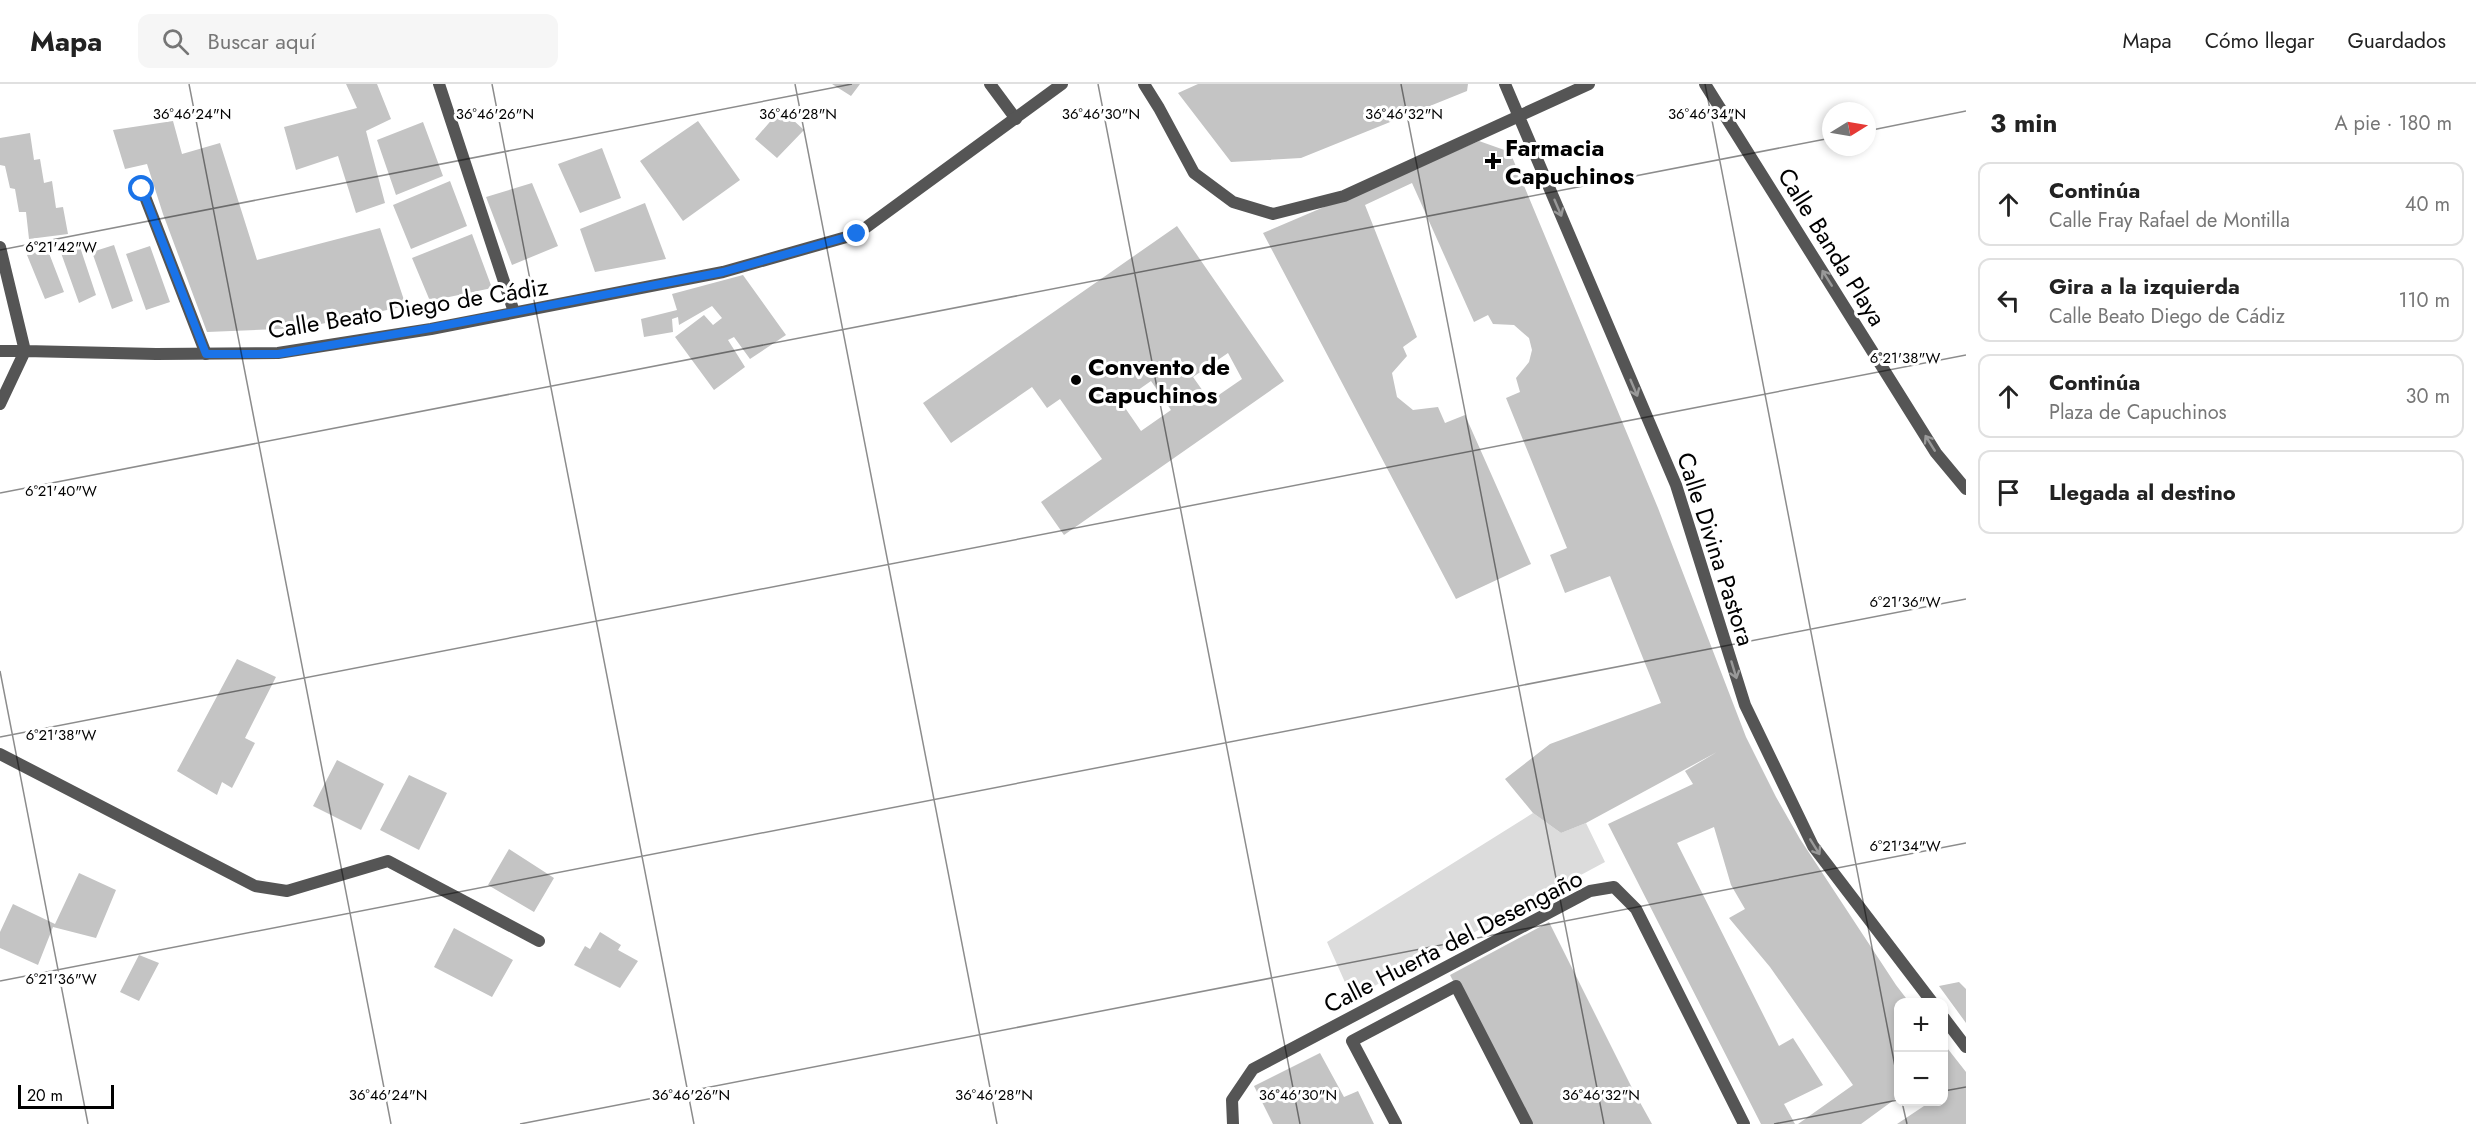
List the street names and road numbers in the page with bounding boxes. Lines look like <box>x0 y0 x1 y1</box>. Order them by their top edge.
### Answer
street label: Calle Banda Playa <box>1769 161 1895 333</box>
street label: Calle Beato Diego de Cádiz <box>265 269 551 347</box>
street label: Calle Divina Pastora <box>1668 448 1764 650</box>
street label: Calle Huerta del Desengaño <box>1317 860 1589 1022</box>

